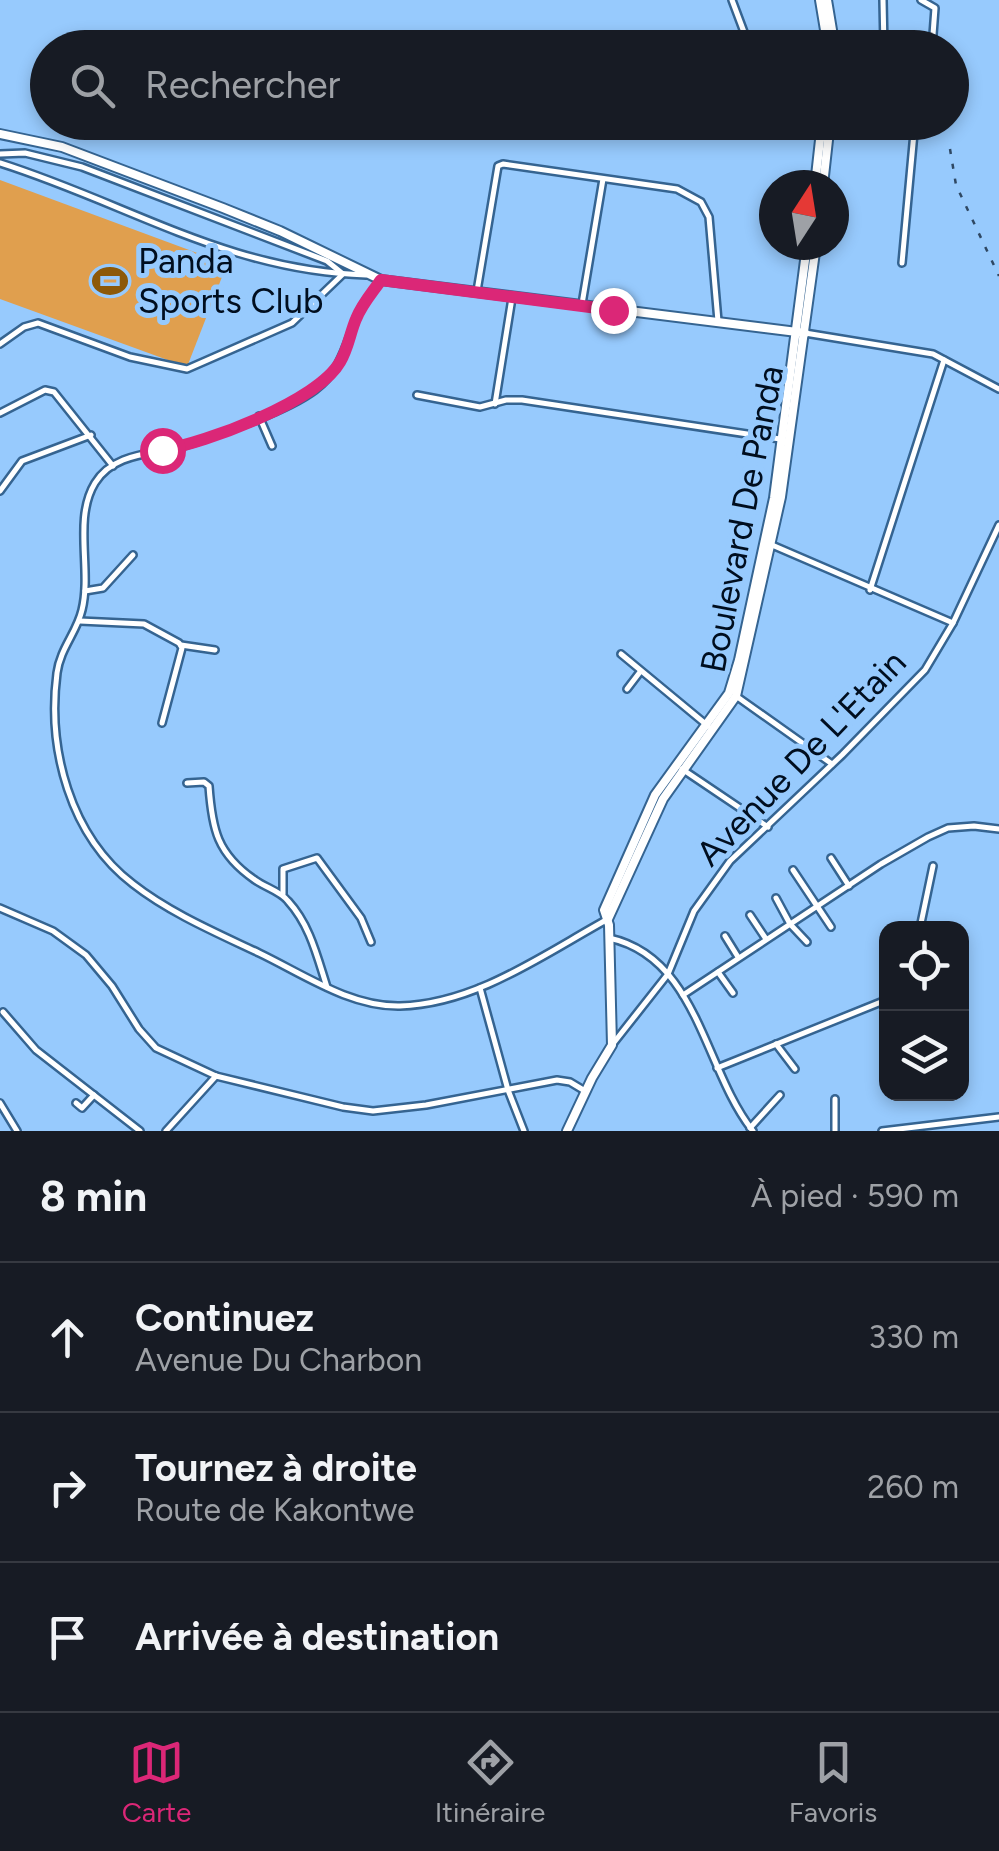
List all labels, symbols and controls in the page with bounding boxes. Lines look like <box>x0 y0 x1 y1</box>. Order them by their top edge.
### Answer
search box <box>30 30 969 140</box>
icon: search <box>65 58 120 113</box>
text: Rechercher <box>145 62 340 108</box>
north arrow <box>759 170 849 260</box>
place label: Panda Sports Club <box>138 240 323 322</box>
sports icon: Panda Sports Club <box>91 262 129 300</box>
route end <box>591 288 637 334</box>
street label: Boulevard De Panda <box>692 362 792 676</box>
route start <box>140 428 186 474</box>
street label: Avenue De L'Etain <box>687 641 915 875</box>
map controls <box>879 921 969 1101</box>
button: locate <box>879 921 969 1011</box>
button: layers <box>879 1011 969 1101</box>
text: 8 min <box>40 1171 147 1222</box>
text: À pied · 590 m <box>751 1177 959 1215</box>
text: Continuez <box>135 1295 314 1341</box>
icon: ahead <box>40 1310 95 1365</box>
text: 330 m <box>869 1318 959 1356</box>
text: Avenue Du Charbon <box>135 1341 422 1379</box>
text: Tournez à droite <box>135 1445 417 1491</box>
icon: right <box>40 1460 95 1515</box>
text: 260 m <box>867 1468 959 1506</box>
text: Route de Kakontwe <box>135 1491 414 1529</box>
icon: arrive <box>40 1610 95 1665</box>
text: Arrivée à destination <box>135 1614 499 1660</box>
tab: Carte <box>122 1735 191 1829</box>
tab: Itinéraire <box>435 1735 545 1829</box>
tab: Favoris <box>789 1735 877 1829</box>

